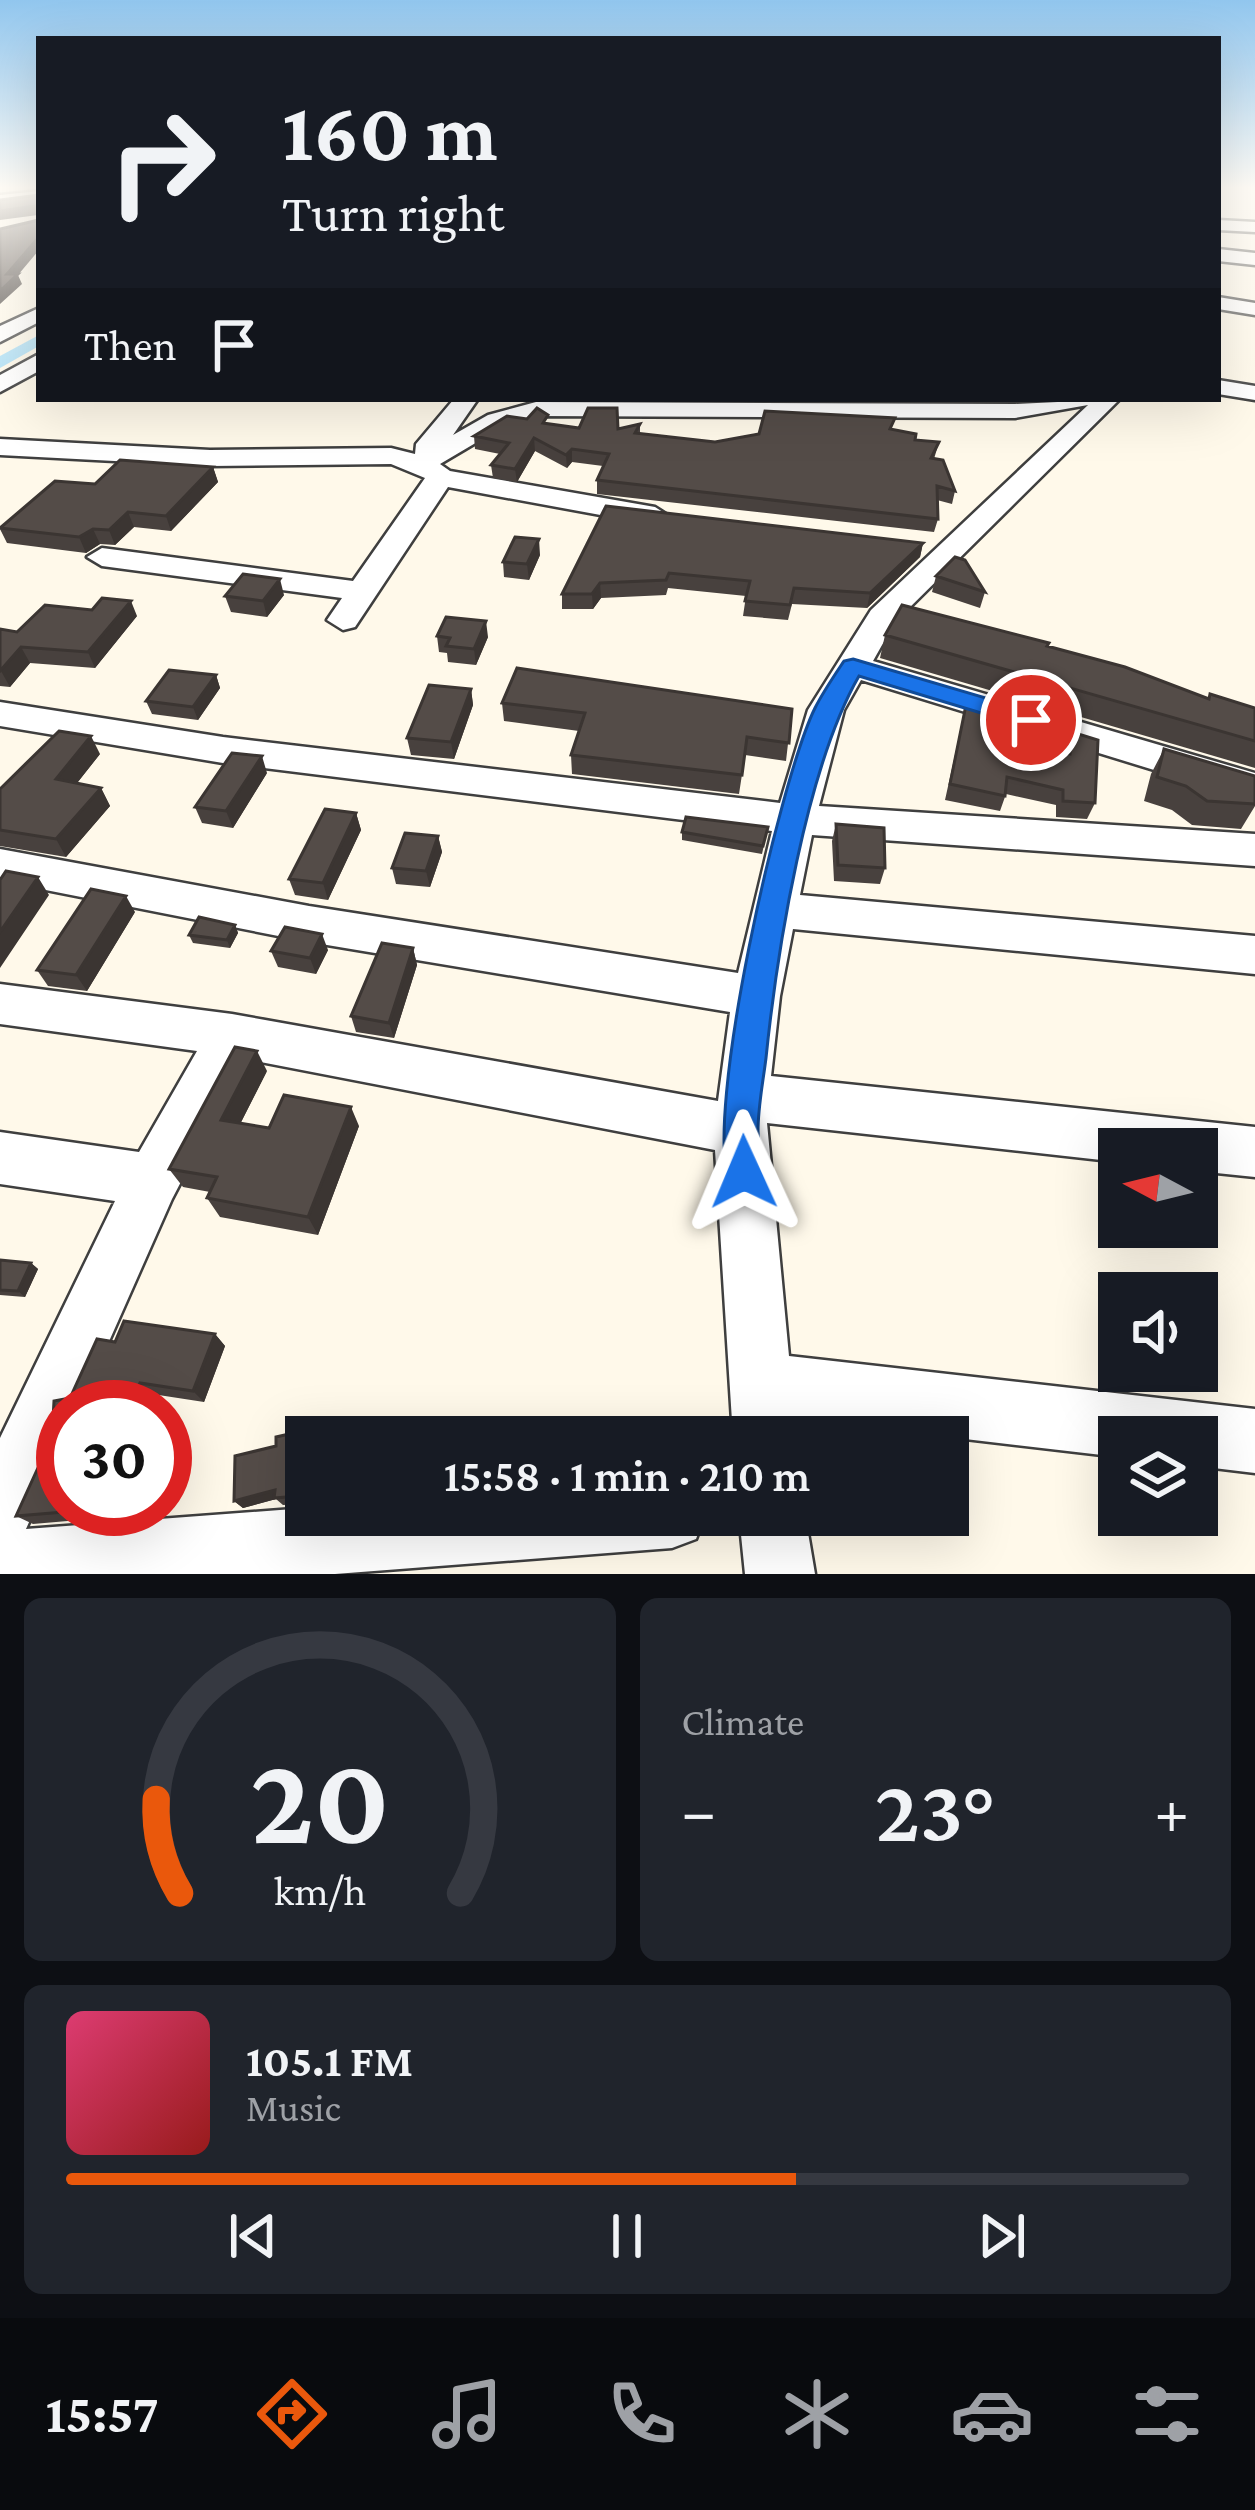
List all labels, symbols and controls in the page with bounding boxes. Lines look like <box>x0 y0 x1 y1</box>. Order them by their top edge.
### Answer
icon: right <box>84 84 240 240</box>
text: 160 m <box>282 85 498 178</box>
text: Turn right <box>282 183 504 243</box>
icon: arrive <box>201 312 267 378</box>
text: Then <box>84 320 177 370</box>
pin <box>980 669 1082 771</box>
icon: arrive <box>998 687 1064 753</box>
position arrow <box>681 1109 807 1235</box>
north arrow <box>1098 1128 1218 1248</box>
map controls <box>1098 1128 1218 1536</box>
button: sound <box>1098 1272 1218 1392</box>
speed limit sign: 30 <box>36 1380 192 1536</box>
button: layers <box>1098 1416 1218 1536</box>
text: 15:58 · 1 min · 210 m <box>444 1451 810 1501</box>
text: Climate <box>682 1700 804 1743</box>
text: 20 <box>250 1730 389 1869</box>
text: 23° <box>875 1760 996 1860</box>
text: − <box>682 1774 716 1847</box>
text: + <box>1154 1774 1189 1847</box>
text: km/h <box>274 1866 366 1913</box>
text: 105.1 FM <box>246 2036 413 2086</box>
text: Music <box>246 2086 341 2129</box>
icon: previous <box>220 2203 286 2269</box>
icon: pause <box>594 2203 660 2269</box>
icon: next <box>969 2203 1035 2269</box>
icon: directions <box>250 2372 334 2456</box>
icon: music <box>425 2372 509 2456</box>
icon: phone <box>600 2372 684 2456</box>
icon: climate <box>775 2372 859 2456</box>
icon: car <box>950 2372 1034 2456</box>
icon: filters <box>1125 2372 1209 2456</box>
text: 15:57 <box>46 2384 159 2444</box>

